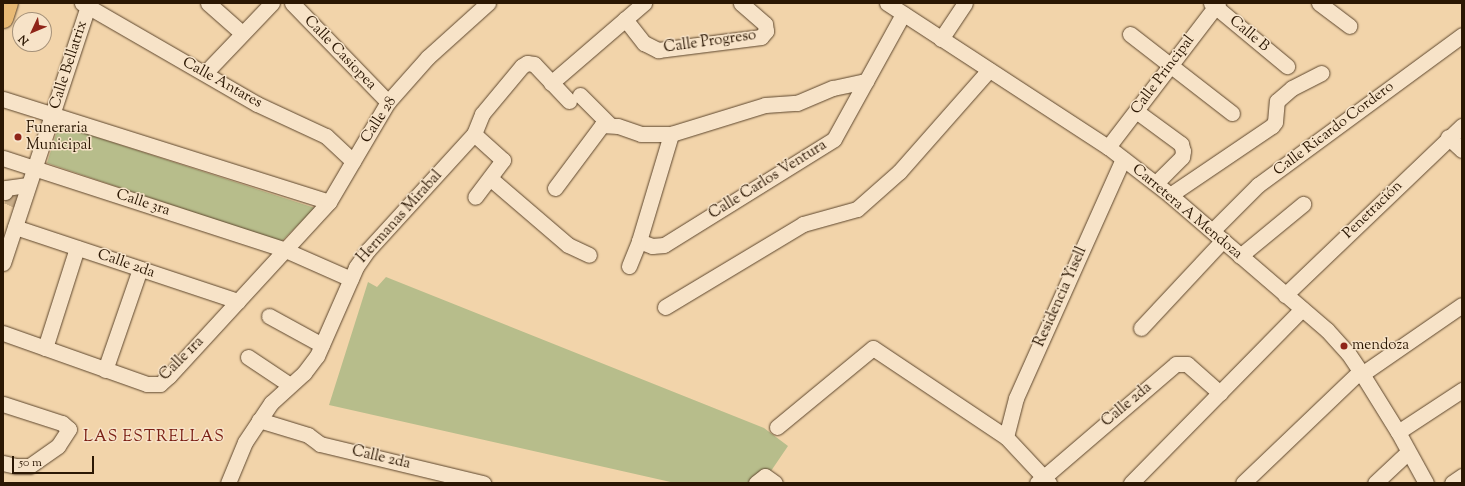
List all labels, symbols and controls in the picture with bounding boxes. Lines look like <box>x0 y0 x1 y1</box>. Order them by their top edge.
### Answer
north arrow <box>12 12 52 52</box>
street label: Calle Casiopea <box>300 12 380 94</box>
street label: Calle B <box>1225 12 1273 56</box>
street label: Calle Bellatrix <box>46 19 92 111</box>
street label: Calle Progreso <box>663 27 757 57</box>
text: N <box>15 31 33 48</box>
street label: Calle Principal <box>1127 32 1199 118</box>
street label: Calle Antares <box>179 54 265 112</box>
street label: Calle Ricardo Cordero <box>1270 78 1398 180</box>
street label: Calle 28 <box>357 93 401 147</box>
place label: Funeraria Municipal <box>26 119 92 154</box>
marker: Funeraria Municipal <box>13 132 23 142</box>
street label: Calle Carlos Ventura <box>706 137 830 223</box>
street label: Carretera A Mendoza <box>1128 161 1246 263</box>
street label: Hermanas Mirabal <box>354 167 446 267</box>
street label: Penetración <box>1339 177 1407 243</box>
street label: Calle 3ra <box>114 186 172 220</box>
street label: Residencia Yisell <box>1031 244 1091 350</box>
street label: Calle 2da <box>95 246 157 282</box>
street label: Calle 1ra <box>156 333 208 385</box>
place label: mendoza <box>1352 337 1409 355</box>
marker: mendoza <box>1339 341 1349 351</box>
street label: Calle 2da <box>1098 379 1156 431</box>
district label: LAS ESTRELLAS <box>83 428 225 448</box>
street label: Calle 2da <box>350 443 412 473</box>
scale bar <box>14 448 96 474</box>
text: 50 m <box>19 454 42 472</box>

